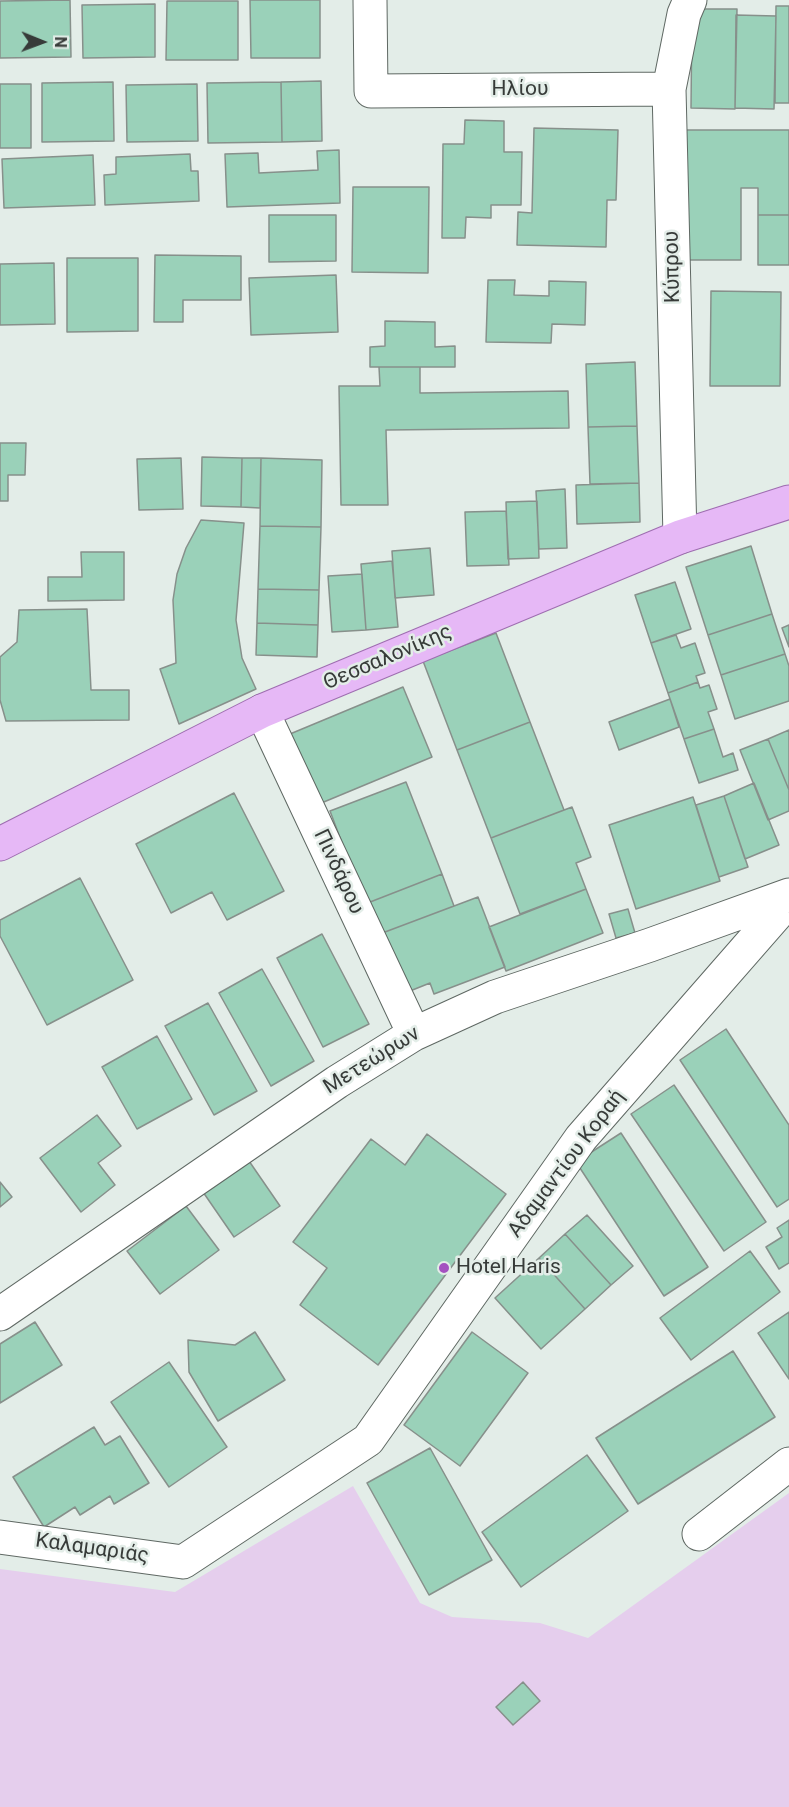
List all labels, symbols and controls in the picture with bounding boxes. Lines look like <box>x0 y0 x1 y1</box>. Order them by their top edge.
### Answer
north arrow <box>12 12 72 72</box>
text: N <box>51 37 70 48</box>
street label: Ηλίου <box>492 77 548 103</box>
street label: Κύπρου <box>660 231 686 303</box>
street label: Θεσσαλονίκης <box>320 620 456 696</box>
street label: Πινδάρου <box>307 826 369 918</box>
street label: Μετεώρων <box>319 1022 425 1100</box>
street label: Αδαμαντίου Κοραή <box>503 1085 631 1243</box>
place label: Hotel Haris <box>456 1255 561 1281</box>
marker: Hotel Haris <box>437 1261 451 1275</box>
street label: Καλαμαριάς <box>34 1529 150 1569</box>

